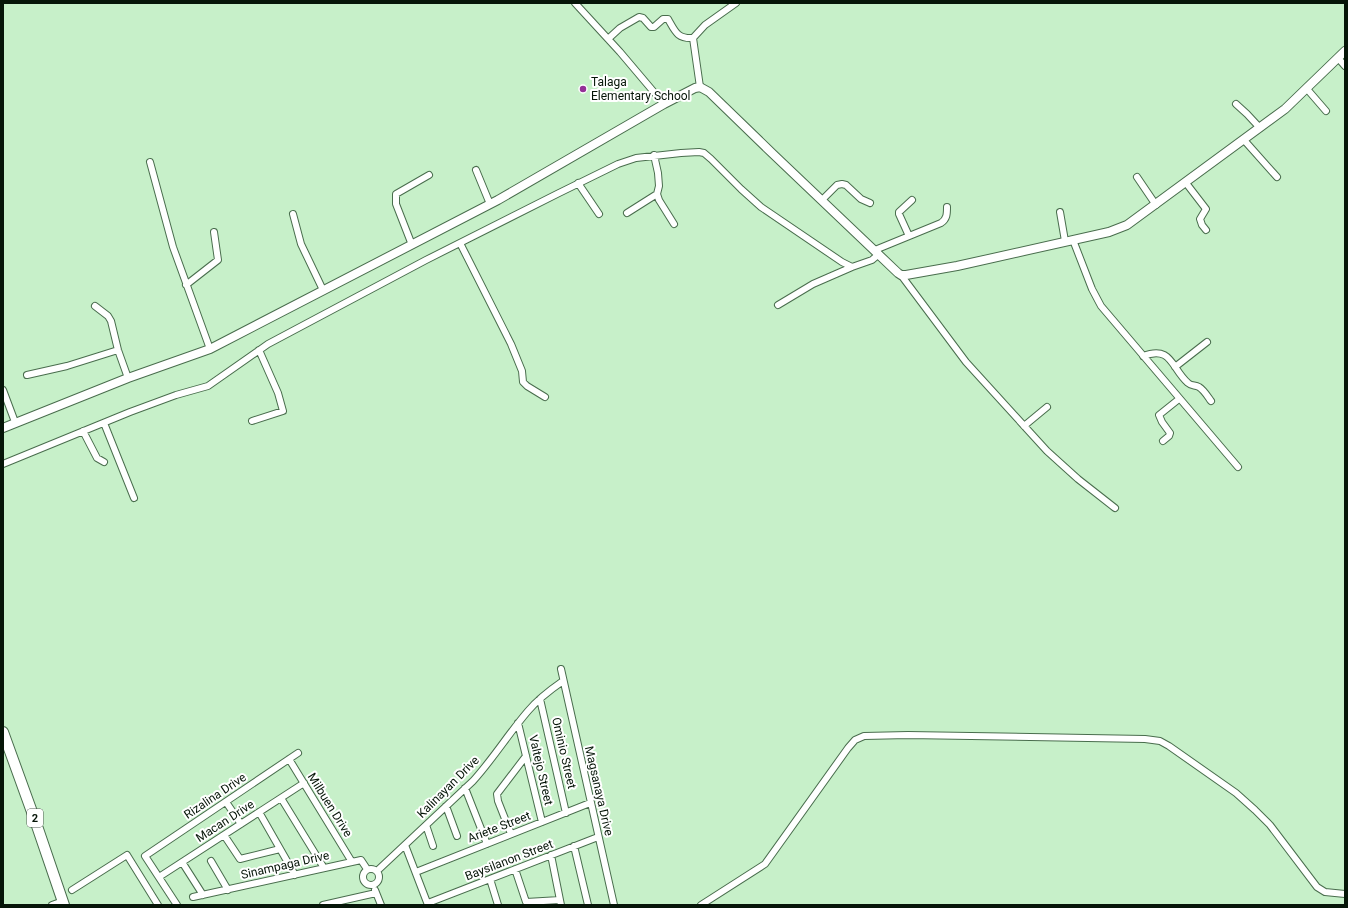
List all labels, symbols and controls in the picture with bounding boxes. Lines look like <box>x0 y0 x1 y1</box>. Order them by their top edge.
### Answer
place label: Talaga Elementary School <box>591 75 691 103</box>
marker: Talaga Elementary School <box>578 84 588 94</box>
street label: Ominio Street <box>549 716 579 790</box>
street label: Valtejo Street <box>526 734 556 806</box>
street label: Magsanaya Drive <box>582 745 616 837</box>
street label: Kalinayan Drive <box>414 753 482 821</box>
street label: Rizalina Drive <box>181 770 249 822</box>
street label: Milbuen Drive <box>305 771 355 839</box>
street label: Macan Drive <box>193 797 257 845</box>
road number: 2 <box>27 809 43 827</box>
street label: Ariete Street <box>466 809 532 845</box>
street label: Baysilanon Street <box>463 837 555 883</box>
street label: Sinampaga Drive <box>239 848 331 882</box>

